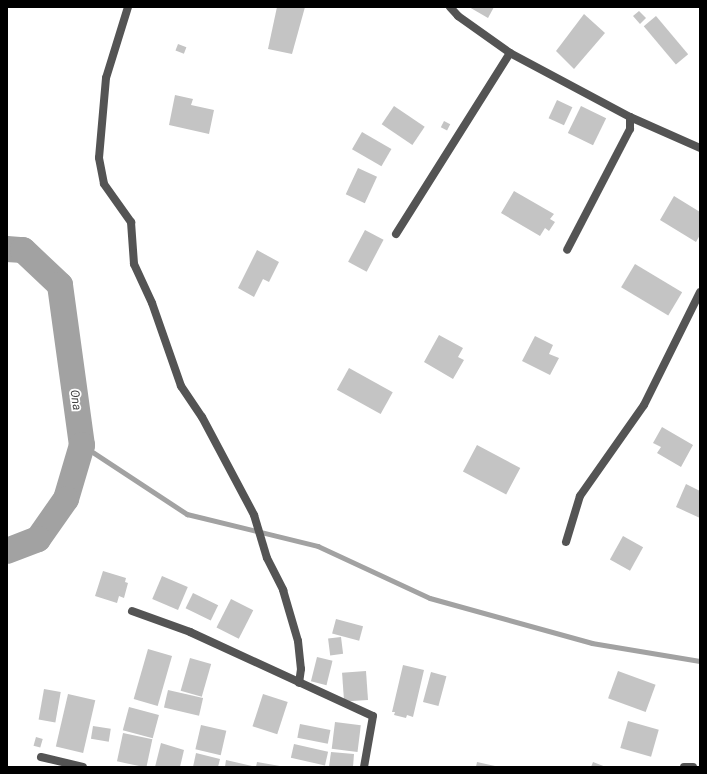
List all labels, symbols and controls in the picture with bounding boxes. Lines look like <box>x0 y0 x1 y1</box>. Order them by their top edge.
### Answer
water label: Ona <box>66 389 84 411</box>

